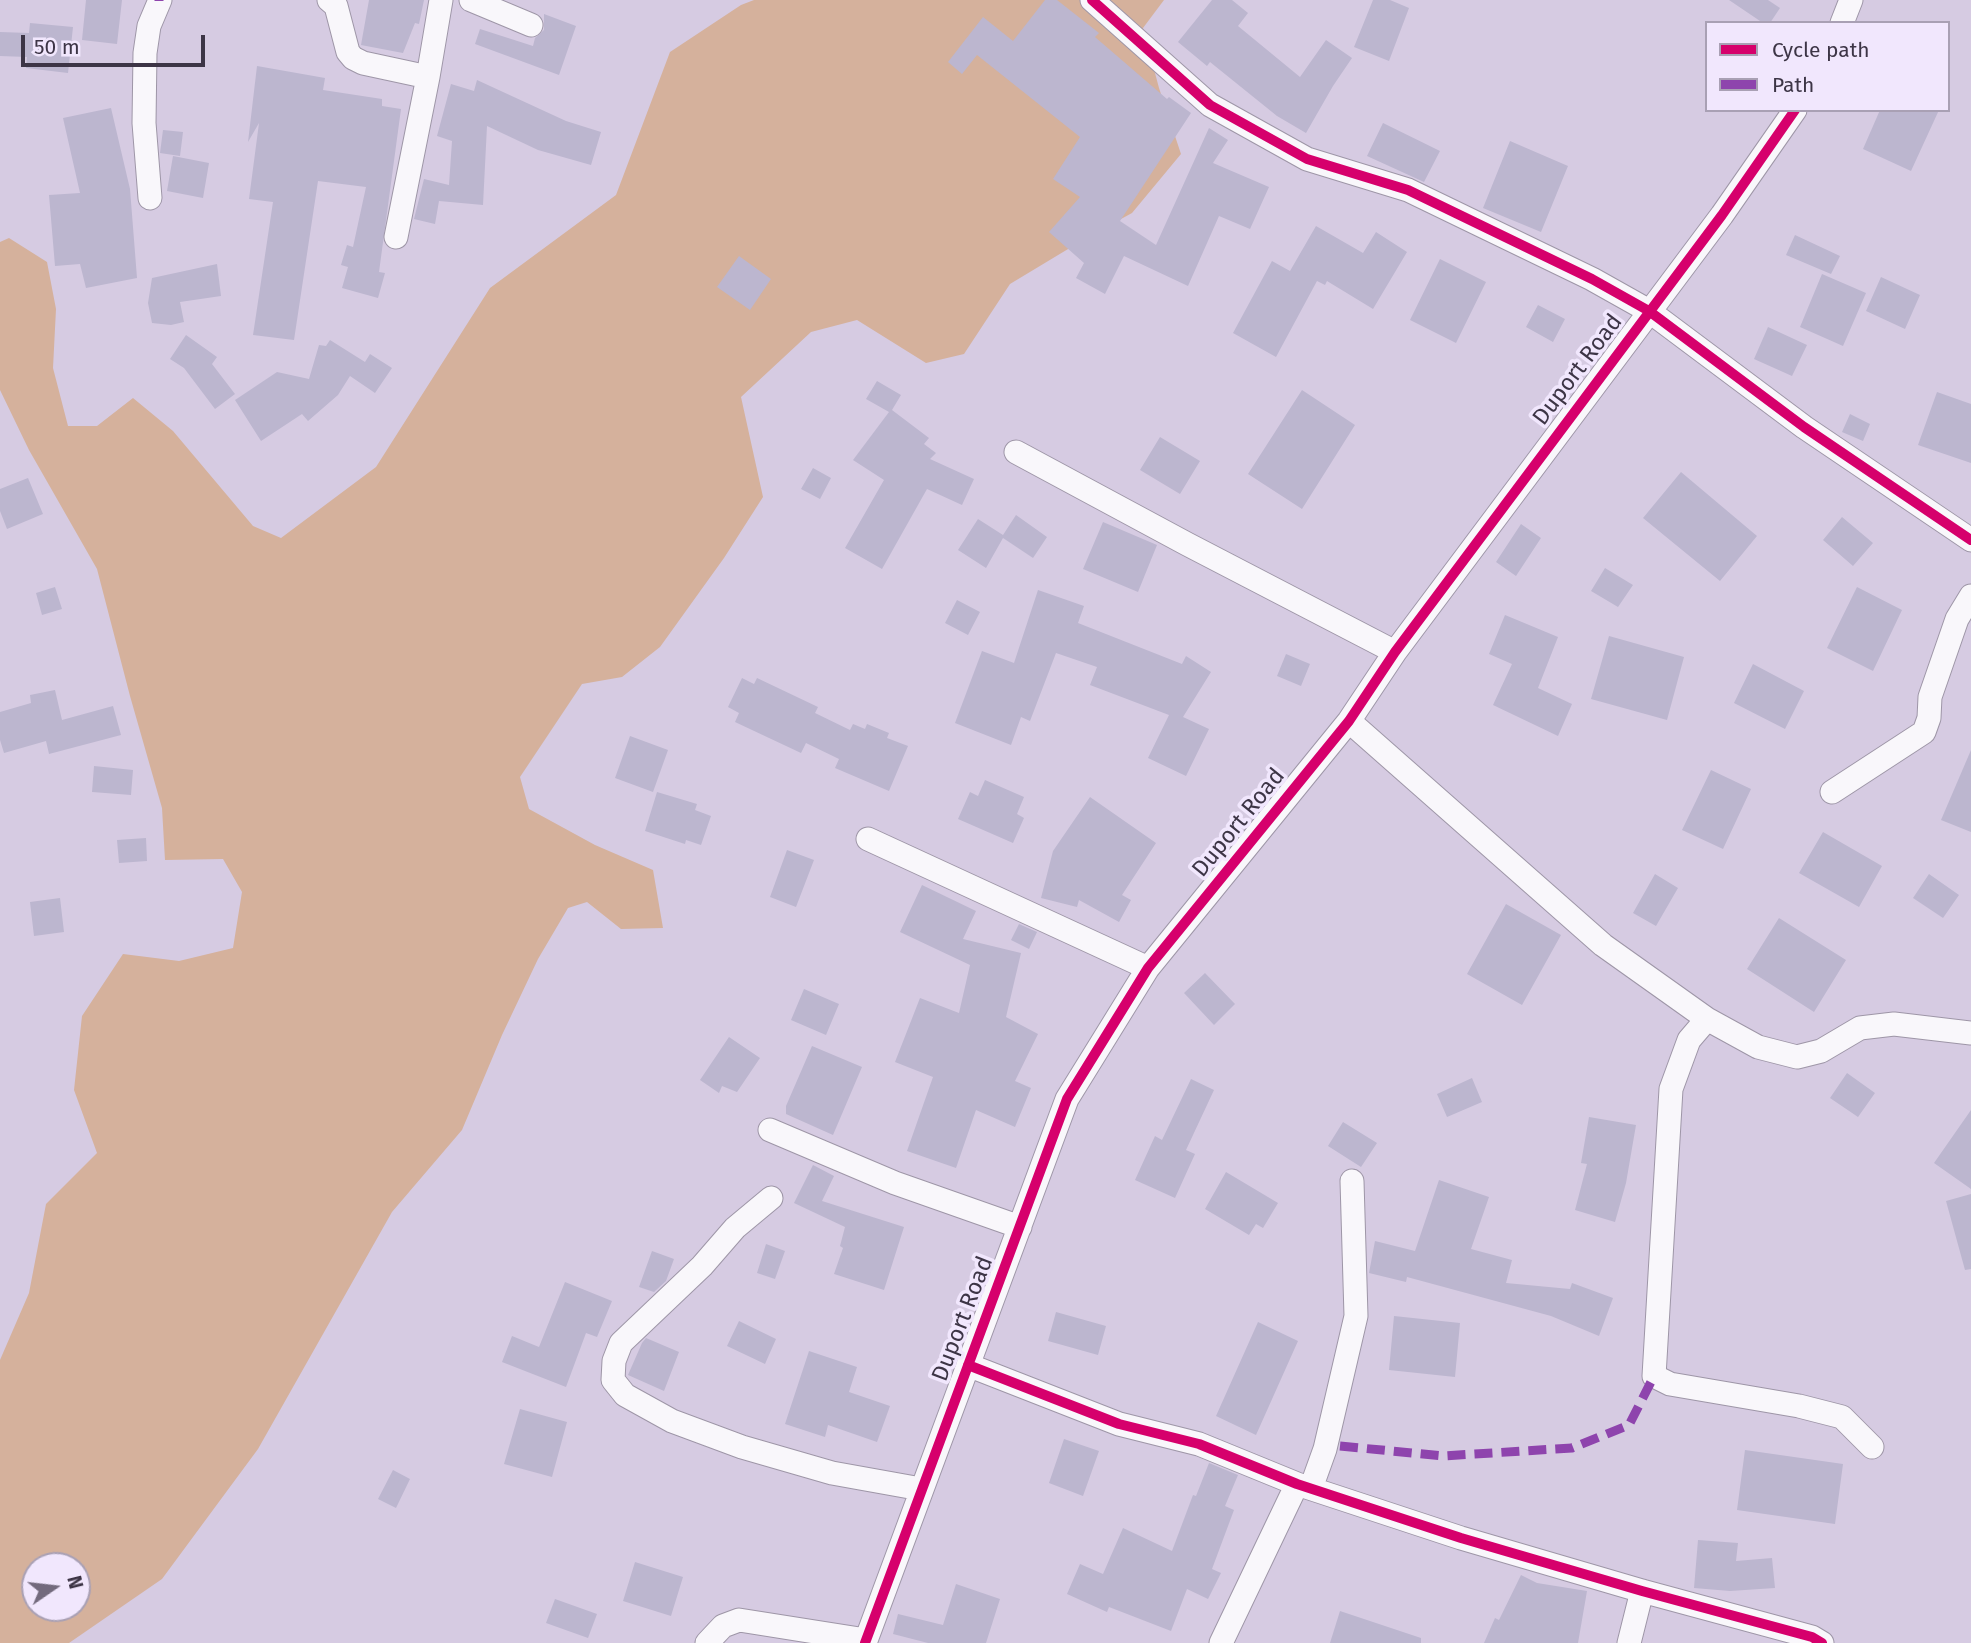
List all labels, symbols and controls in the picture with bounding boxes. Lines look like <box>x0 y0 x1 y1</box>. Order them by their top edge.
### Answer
scale bar <box>24 21 208 65</box>
legend <box>1705 21 1950 112</box>
text: 50 m <box>34 34 80 60</box>
text: Cycle path <box>1772 37 1870 63</box>
text: Path <box>1772 72 1814 98</box>
street label: Duport Road <box>1527 309 1629 431</box>
street label: Duport Road <box>1187 763 1291 883</box>
street label: Duport Road <box>927 1253 999 1385</box>
north arrow <box>21 1552 91 1622</box>
text: N <box>62 1573 88 1591</box>

